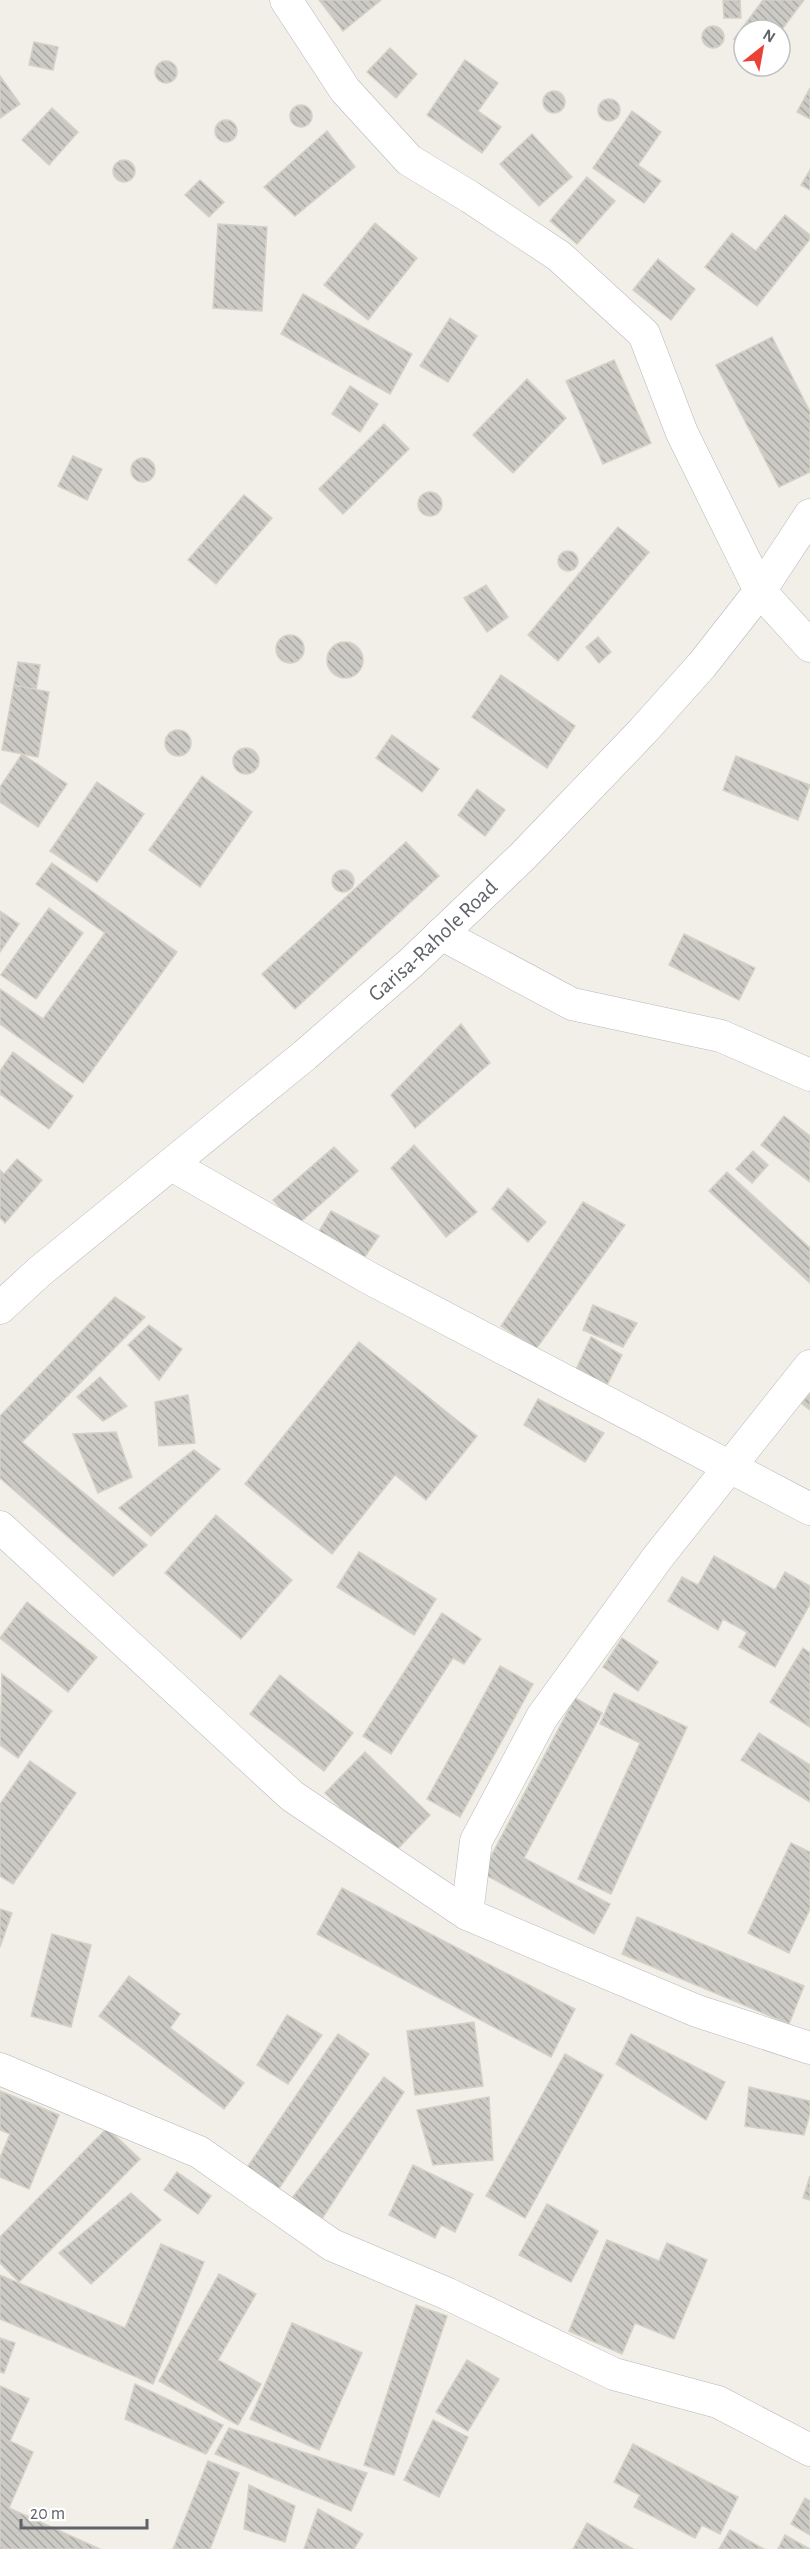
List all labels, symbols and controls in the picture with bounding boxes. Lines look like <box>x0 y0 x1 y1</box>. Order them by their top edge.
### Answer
north arrow <box>732 18 792 78</box>
text: N <box>760 26 778 46</box>
street label: Garisa-Rahole Road <box>364 876 502 1005</box>
scale bar <box>21 2492 147 2530</box>
text: 20 m <box>30 2505 65 2523</box>

